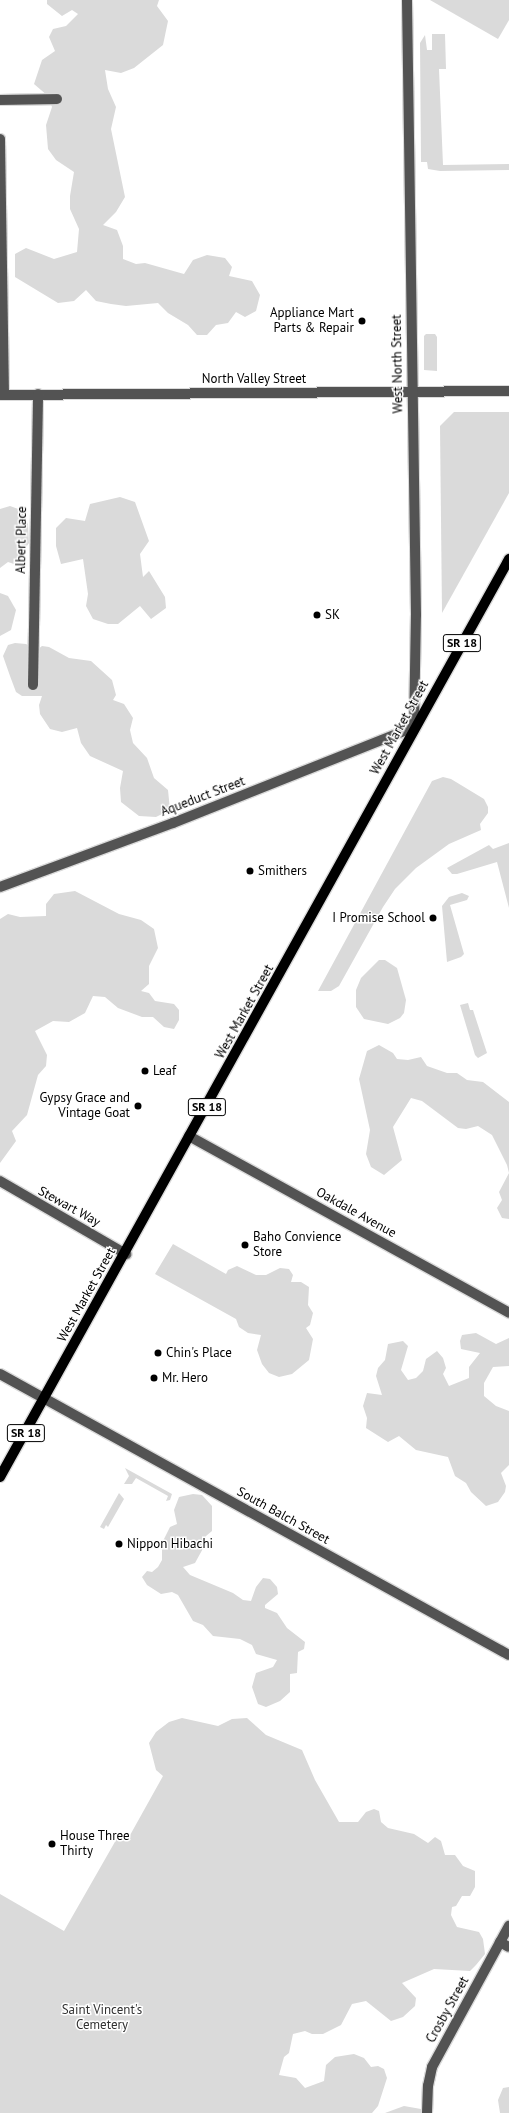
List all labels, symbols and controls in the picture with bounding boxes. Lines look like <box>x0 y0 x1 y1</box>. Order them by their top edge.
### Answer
place label: Appliance Mart Parts & Repair <box>270 306 354 337</box>
street label: West North Street <box>389 314 407 414</box>
marker: Appliance Mart Parts & Repair <box>357 316 367 326</box>
street label: North Valley Street <box>201 371 307 387</box>
street label: Albert Place <box>14 506 30 574</box>
place label: SK <box>325 607 340 623</box>
marker: SK <box>312 610 322 620</box>
road number: SR 18 <box>442 633 482 653</box>
street label: West Market Street <box>368 678 432 778</box>
street label: Aqueduct Street <box>159 774 247 820</box>
place label: Smithers <box>258 863 307 879</box>
marker: Smithers <box>245 866 255 876</box>
place label: I Promise School <box>332 910 425 926</box>
marker: I Promise School <box>428 913 438 923</box>
street label: West Market Street <box>213 962 277 1062</box>
place label: Leaf <box>153 1063 176 1079</box>
marker: Leaf <box>140 1066 150 1076</box>
place label: Gypsy Grace and Vintage Goat <box>39 1091 130 1122</box>
road number: SR 18 <box>187 1097 227 1117</box>
marker: Gypsy Grace and Vintage Goat <box>133 1101 143 1111</box>
street label: Stewart Way <box>35 1183 103 1231</box>
street label: Oakdale Avenue <box>313 1184 399 1242</box>
place label: Baho Convience Store <box>253 1230 341 1261</box>
marker: Baho Convience Store <box>240 1240 250 1250</box>
street label: West Market Street <box>55 1245 119 1345</box>
place label: Chin's Place <box>166 1345 232 1361</box>
marker: Chin's Place <box>153 1348 163 1358</box>
place label: Mr. Hero <box>162 1370 209 1386</box>
marker: Mr. Hero <box>149 1373 159 1383</box>
road number: SR 18 <box>6 1423 46 1443</box>
street label: South Balch Street <box>234 1484 332 1548</box>
place label: Nippon Hibachi <box>127 1536 213 1552</box>
marker: Nippon Hibachi <box>114 1539 124 1549</box>
place label: House Three Thirty <box>60 1829 130 1860</box>
marker: House Three Thirty <box>47 1839 57 1849</box>
street label: Crosby Street <box>423 1974 473 2046</box>
park label: Saint Vincent's Cemetery <box>62 2003 142 2034</box>

